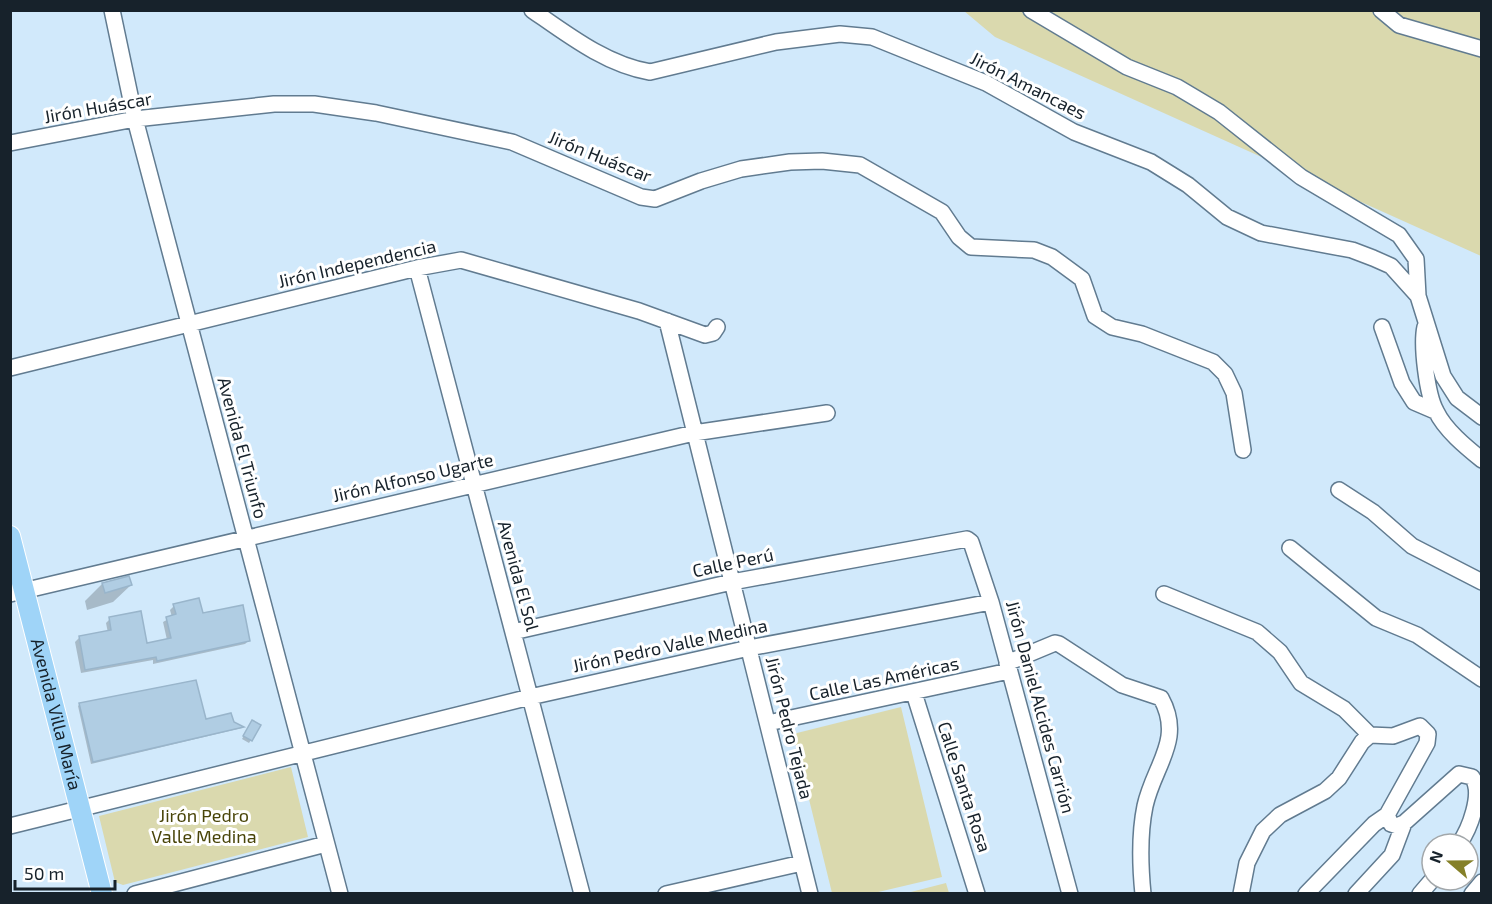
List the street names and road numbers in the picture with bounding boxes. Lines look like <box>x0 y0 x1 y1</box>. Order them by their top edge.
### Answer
street label: Jirón Amancaes <box>967 47 1090 124</box>
street label: Jirón Huáscar <box>42 87 154 127</box>
street label: Jirón Huáscar <box>545 125 655 187</box>
street label: Jirón Independencia <box>276 234 438 292</box>
street label: Avenida El Triunfo <box>213 375 272 521</box>
street label: Jirón Alfonso Ugarte <box>330 448 495 506</box>
street label: Avenida El Sol <box>494 518 544 634</box>
street label: Calle Perú <box>690 543 775 581</box>
street label: Jirón Daniel Alcides Carrión <box>1002 598 1080 816</box>
street label: Jirón Pedro Valle Medina <box>570 614 769 676</box>
street label: Avenida Villa María <box>27 636 87 792</box>
street label: Calle Las Américas <box>807 651 961 705</box>
street label: Jirón Pedro Tejada <box>762 654 818 801</box>
street label: Calle Santa Rosa <box>933 719 996 855</box>

